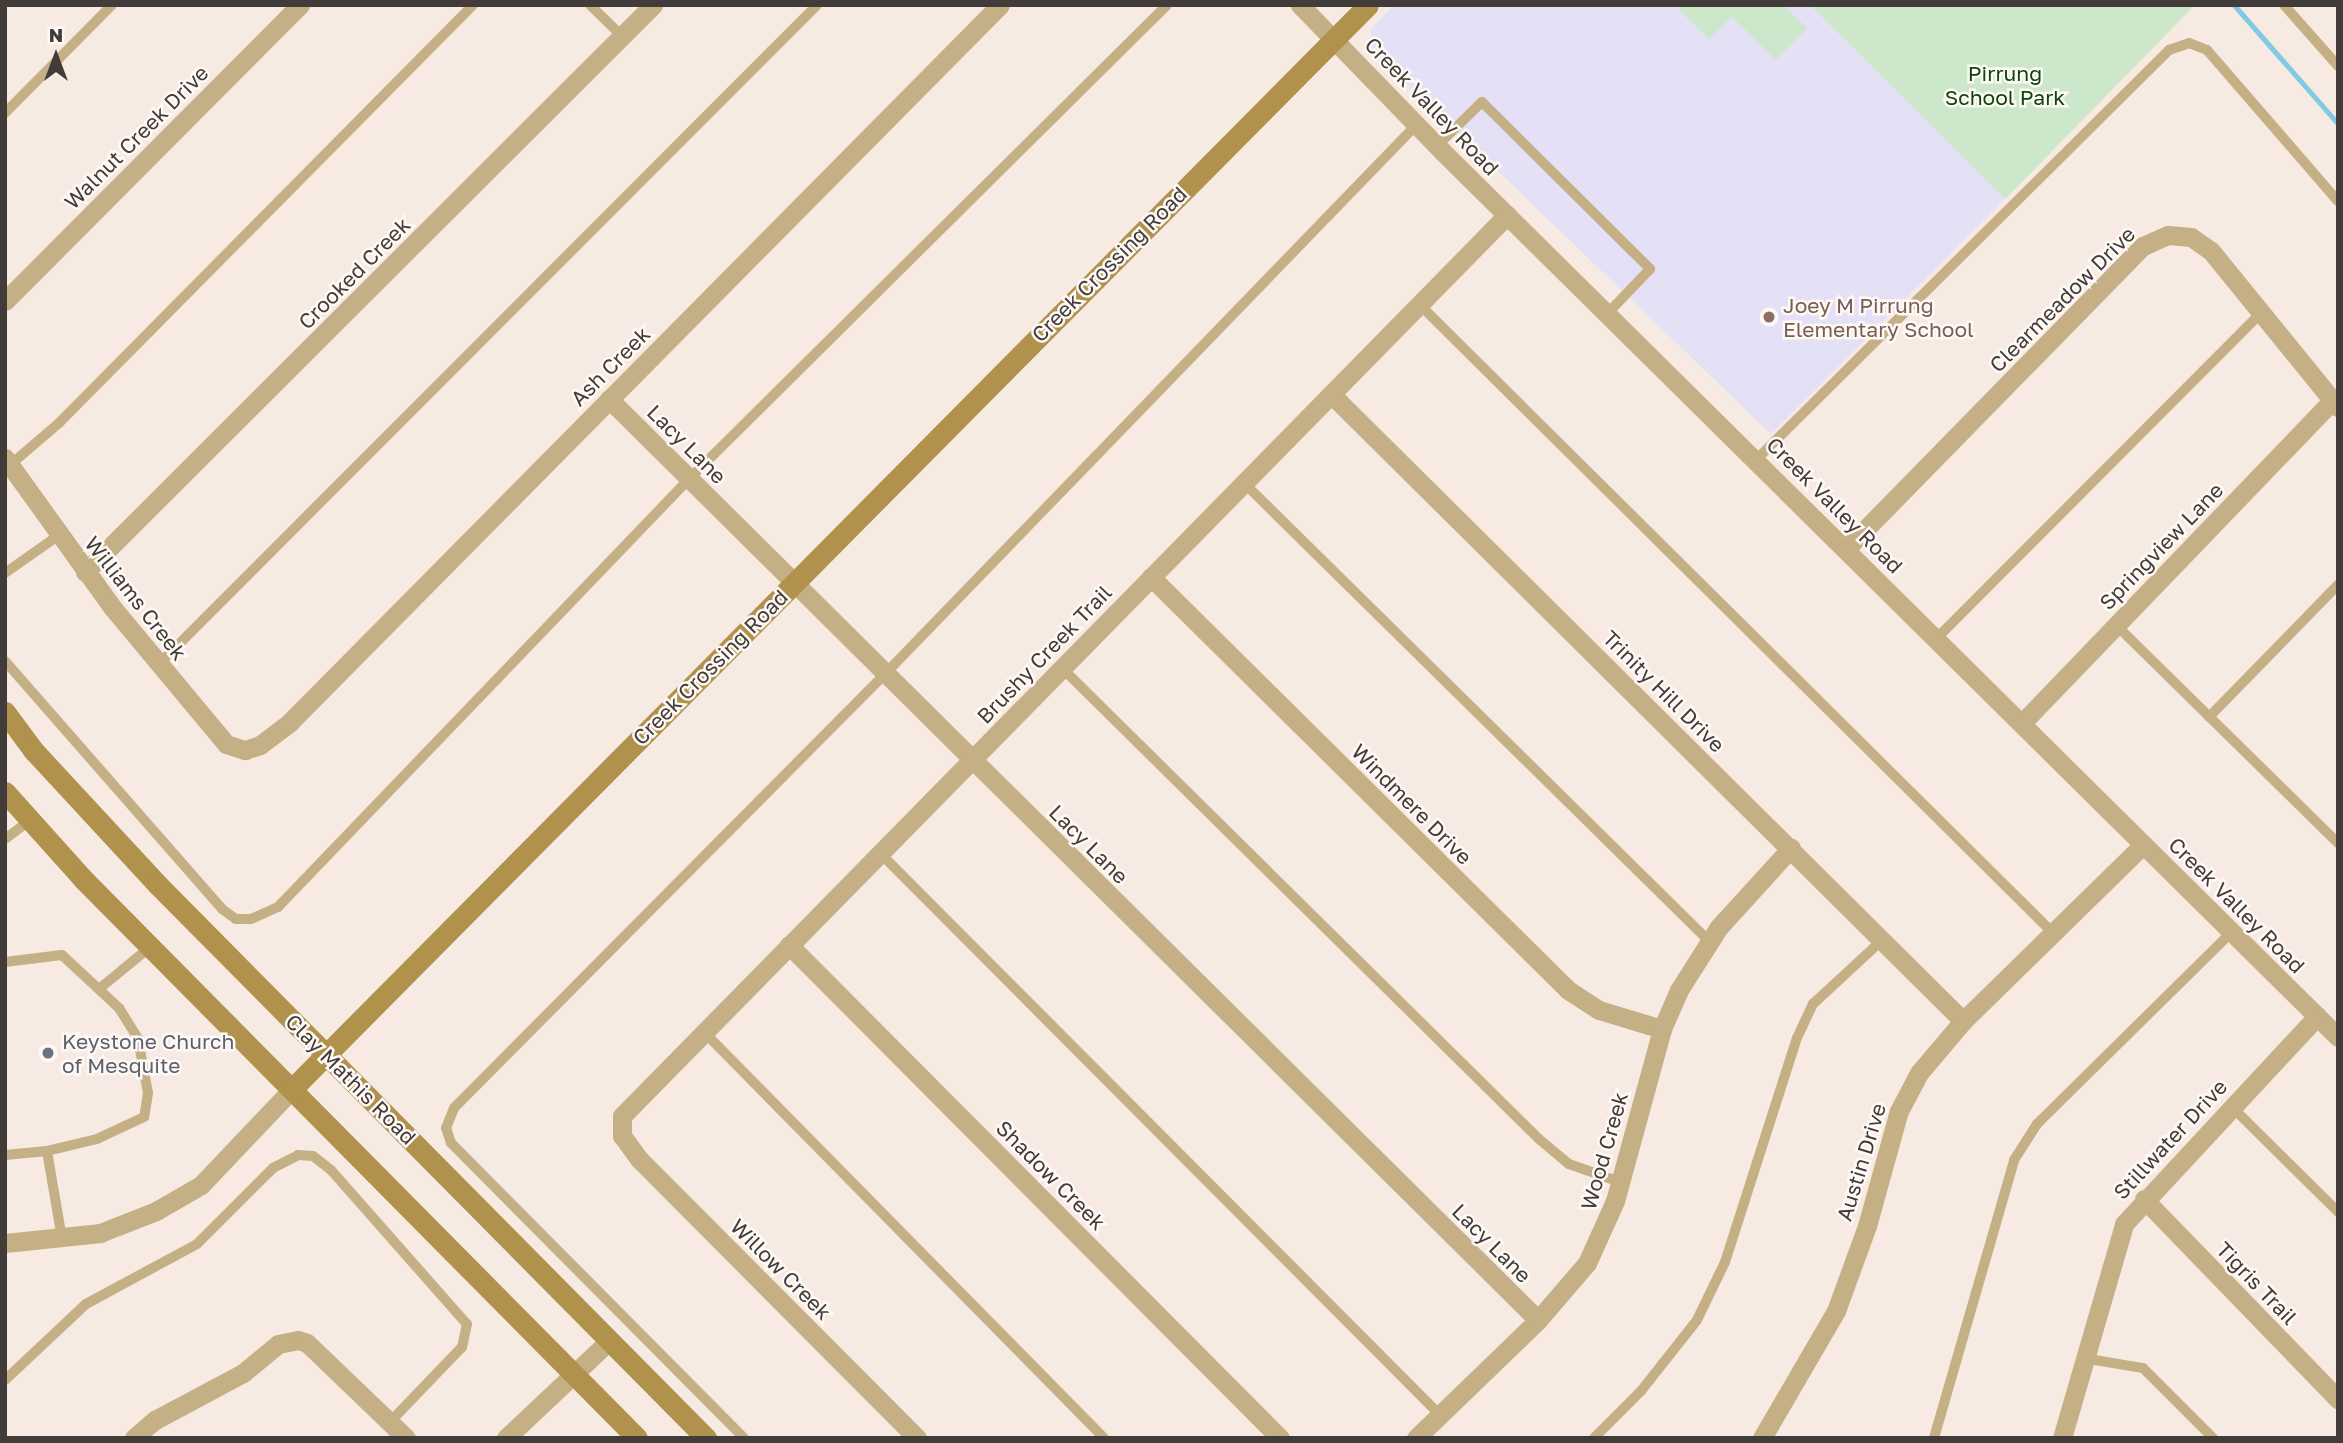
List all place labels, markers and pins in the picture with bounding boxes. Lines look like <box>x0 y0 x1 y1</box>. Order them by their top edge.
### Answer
place label: Joey M Pirrung Elementary School <box>1783 292 1974 342</box>
marker: Joey M Pirrung Elementary School <box>1761 309 1777 325</box>
place label: Keystone Church of Mesquite <box>62 1028 234 1078</box>
marker: Keystone Church of Mesquite <box>40 1045 56 1061</box>

